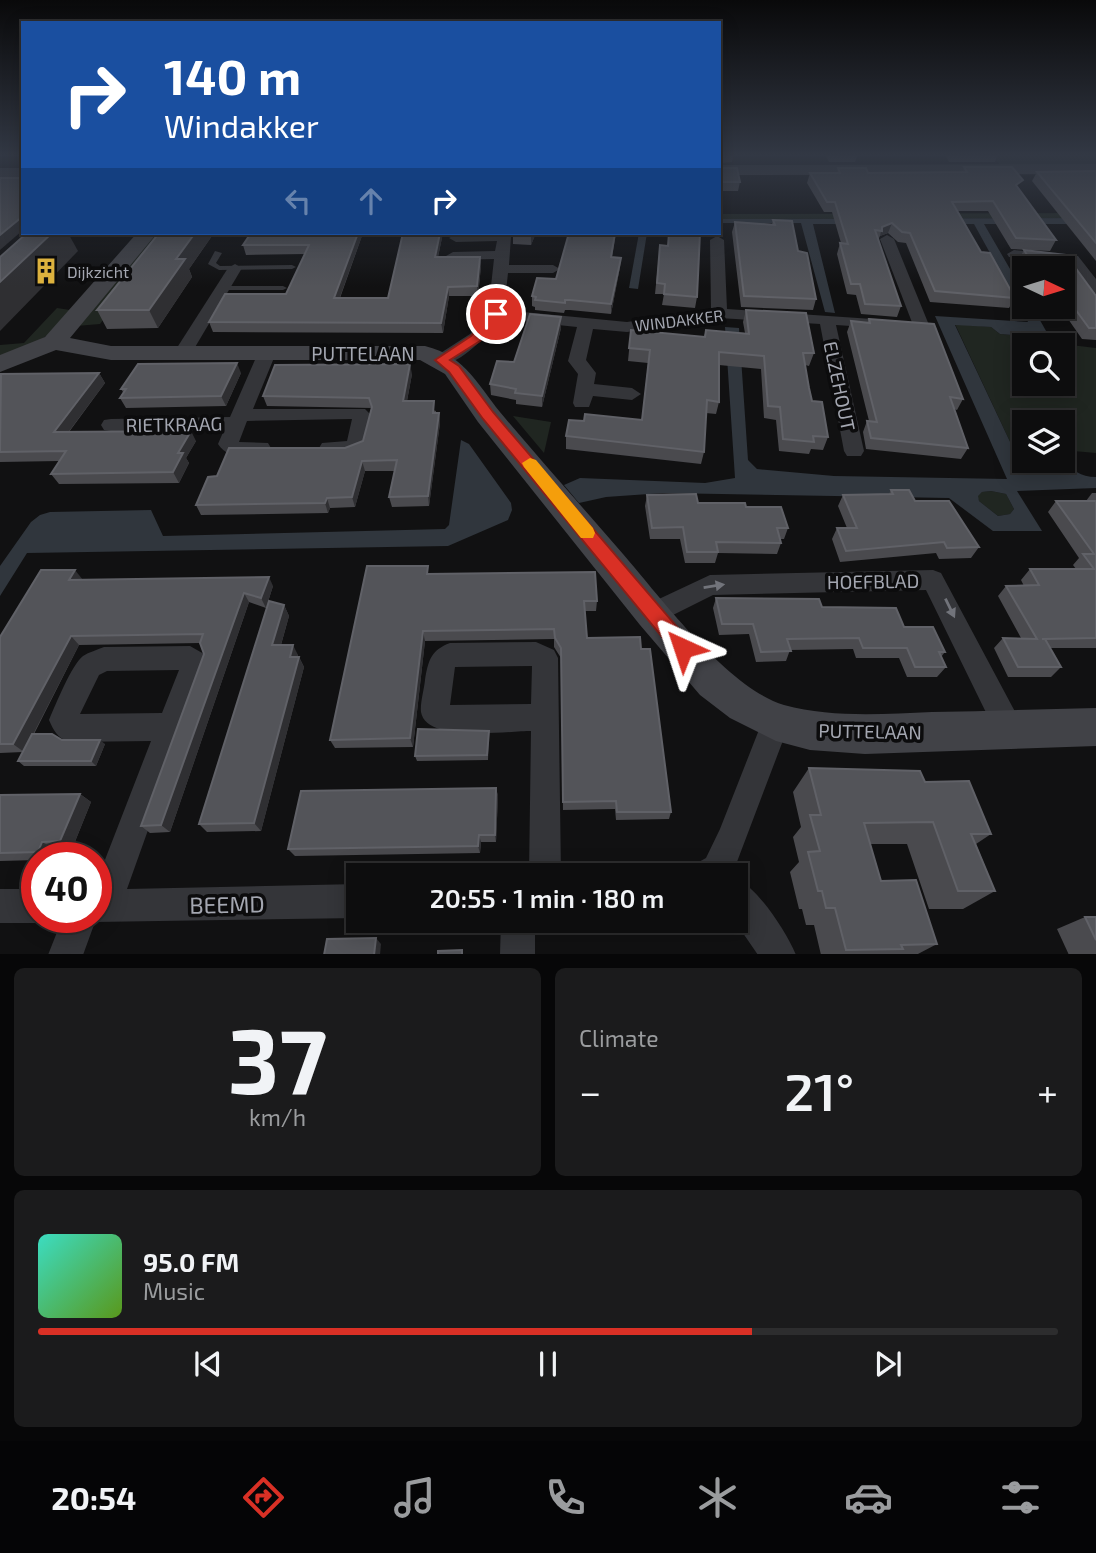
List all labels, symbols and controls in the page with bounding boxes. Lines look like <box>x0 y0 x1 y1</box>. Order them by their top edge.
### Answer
text: 140 m <box>164 46 301 105</box>
icon: right <box>49 49 140 140</box>
text: Windakker <box>164 106 319 144</box>
icon: left <box>279 182 317 220</box>
icon: ahead <box>352 182 390 220</box>
icon: right <box>425 182 463 220</box>
building icon: Dijkzicht <box>31 256 61 286</box>
north arrow <box>1012 256 1074 318</box>
map controls <box>1012 256 1075 473</box>
place label: Dijkzicht <box>67 262 129 282</box>
pin <box>466 284 526 344</box>
icon: arrive <box>477 295 515 333</box>
street label: WINDAKKER <box>634 305 724 335</box>
button: search <box>1012 333 1075 396</box>
street label: ELZEHOUT <box>819 339 861 433</box>
street label: PUTTELAAN <box>311 342 415 365</box>
button: layers <box>1012 410 1075 473</box>
street label: RIETKRAAG <box>125 412 223 436</box>
street label: HOEFBLAD <box>827 569 919 593</box>
one-way arrow <box>704 581 726 592</box>
one-way arrow <box>944 598 955 618</box>
position arrow <box>646 611 720 685</box>
street label: PUTTELAAN <box>818 719 922 743</box>
speed limit sign: 40 <box>21 842 112 933</box>
text: 20:55 · 1 min · 180 m <box>430 882 664 913</box>
street label: BEEMD <box>189 889 265 919</box>
text: 37 <box>228 1003 327 1112</box>
text: Climate <box>579 1024 659 1052</box>
text: 21° <box>784 1059 854 1121</box>
text: − <box>579 1068 601 1114</box>
text: + <box>1037 1068 1058 1114</box>
text: km/h <box>249 1103 306 1131</box>
text: 95.0 FM <box>143 1246 239 1277</box>
text: Music <box>143 1277 205 1305</box>
icon: previous <box>189 1345 227 1383</box>
icon: pause <box>529 1345 567 1383</box>
icon: next <box>869 1345 907 1383</box>
icon: directions <box>239 1473 288 1522</box>
icon: music <box>390 1473 439 1522</box>
icon: phone <box>541 1473 590 1522</box>
icon: climate <box>693 1473 742 1522</box>
icon: car <box>844 1473 893 1522</box>
icon: filters <box>996 1473 1045 1522</box>
text: 20:54 <box>51 1478 136 1516</box>

